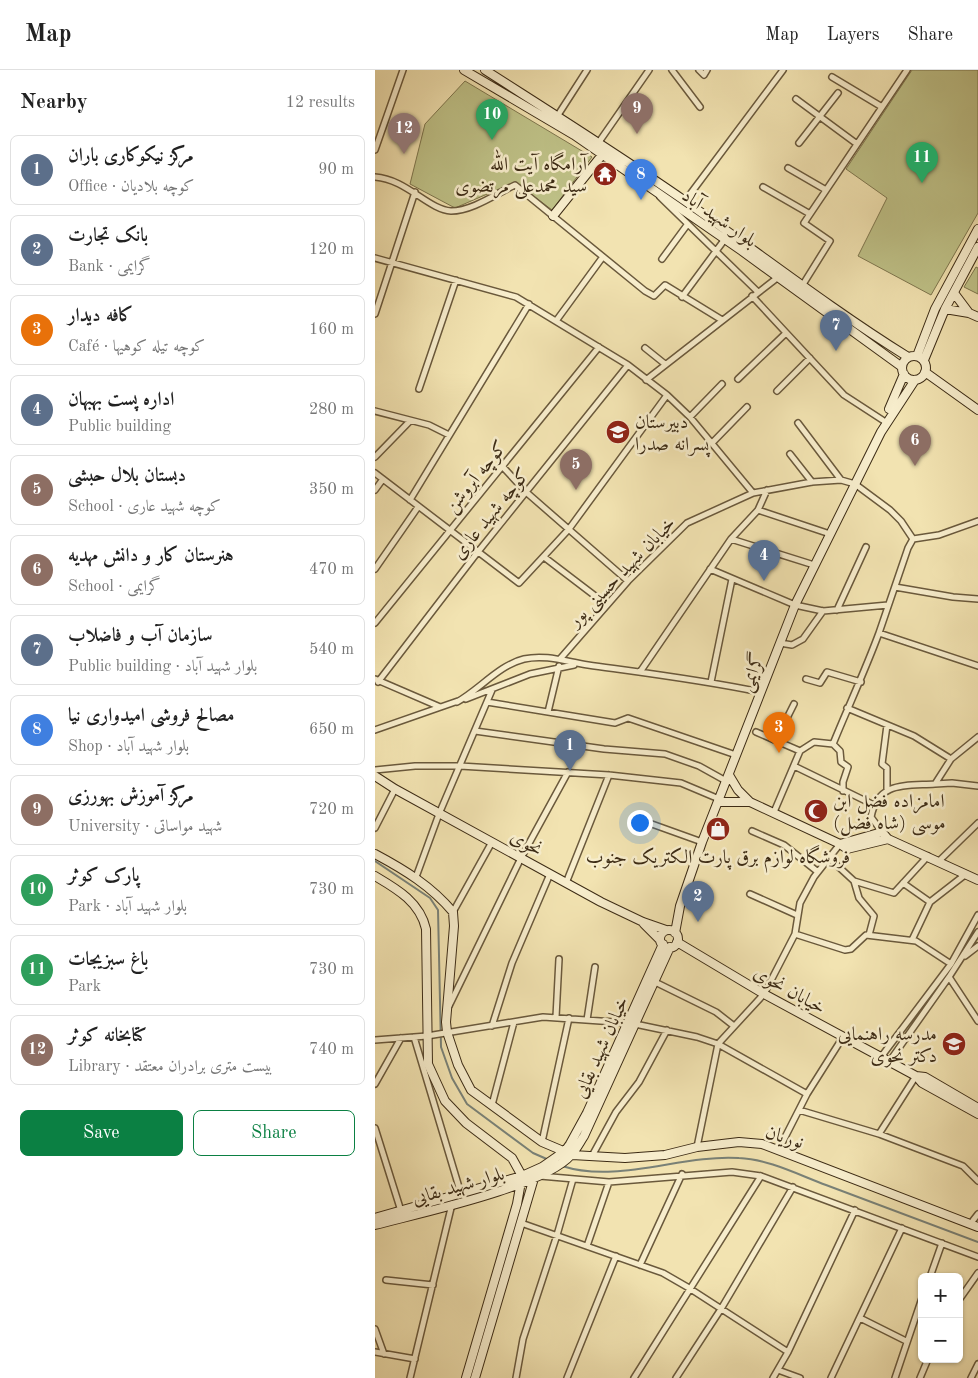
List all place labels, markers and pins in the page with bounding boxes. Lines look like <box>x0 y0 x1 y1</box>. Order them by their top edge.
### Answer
pin: 9 <box>621 93 653 134</box>
pin: 10 <box>476 99 508 140</box>
pin: 12 <box>388 113 420 154</box>
pin: 11 <box>906 142 938 183</box>
place label: آرامگاه آیت الله سید محمدعلی مرتضوی <box>455 149 589 200</box>
pin: 8 <box>625 159 657 200</box>
temple icon: آرامگاه آیت الله سید محمدعلی مرتضوی <box>592 161 618 187</box>
pin: 7 <box>820 310 852 351</box>
place label: دبیرستان پسرانه صدرا <box>635 414 711 458</box>
school or university icon: دبیرستان پسرانه صدرا <box>605 419 631 445</box>
pin: 6 <box>899 425 931 466</box>
pin: 5 <box>560 449 592 490</box>
pin: 4 <box>748 540 780 581</box>
pin: 3 <box>763 712 795 753</box>
pin: 1 <box>554 730 586 771</box>
place label: امامزاده فضل ابن موسی (شاه فضل) <box>833 793 946 836</box>
mosque icon: امامزاده فضل ابن موسی (شاه فضل) <box>803 798 829 824</box>
shop icon: فروشگاه لوازم برق پارت الکتریک جنوب <box>705 816 731 842</box>
place label: فروشگاه لوازم برق پارت الکتریک جنوب <box>586 844 850 873</box>
pin: 2 <box>682 881 714 922</box>
place label: مدرسه راهنمایی دکتر نحوی <box>838 1026 937 1068</box>
school or university icon: مدرسه راهنمایی دکتر نحوی <box>941 1031 967 1057</box>

